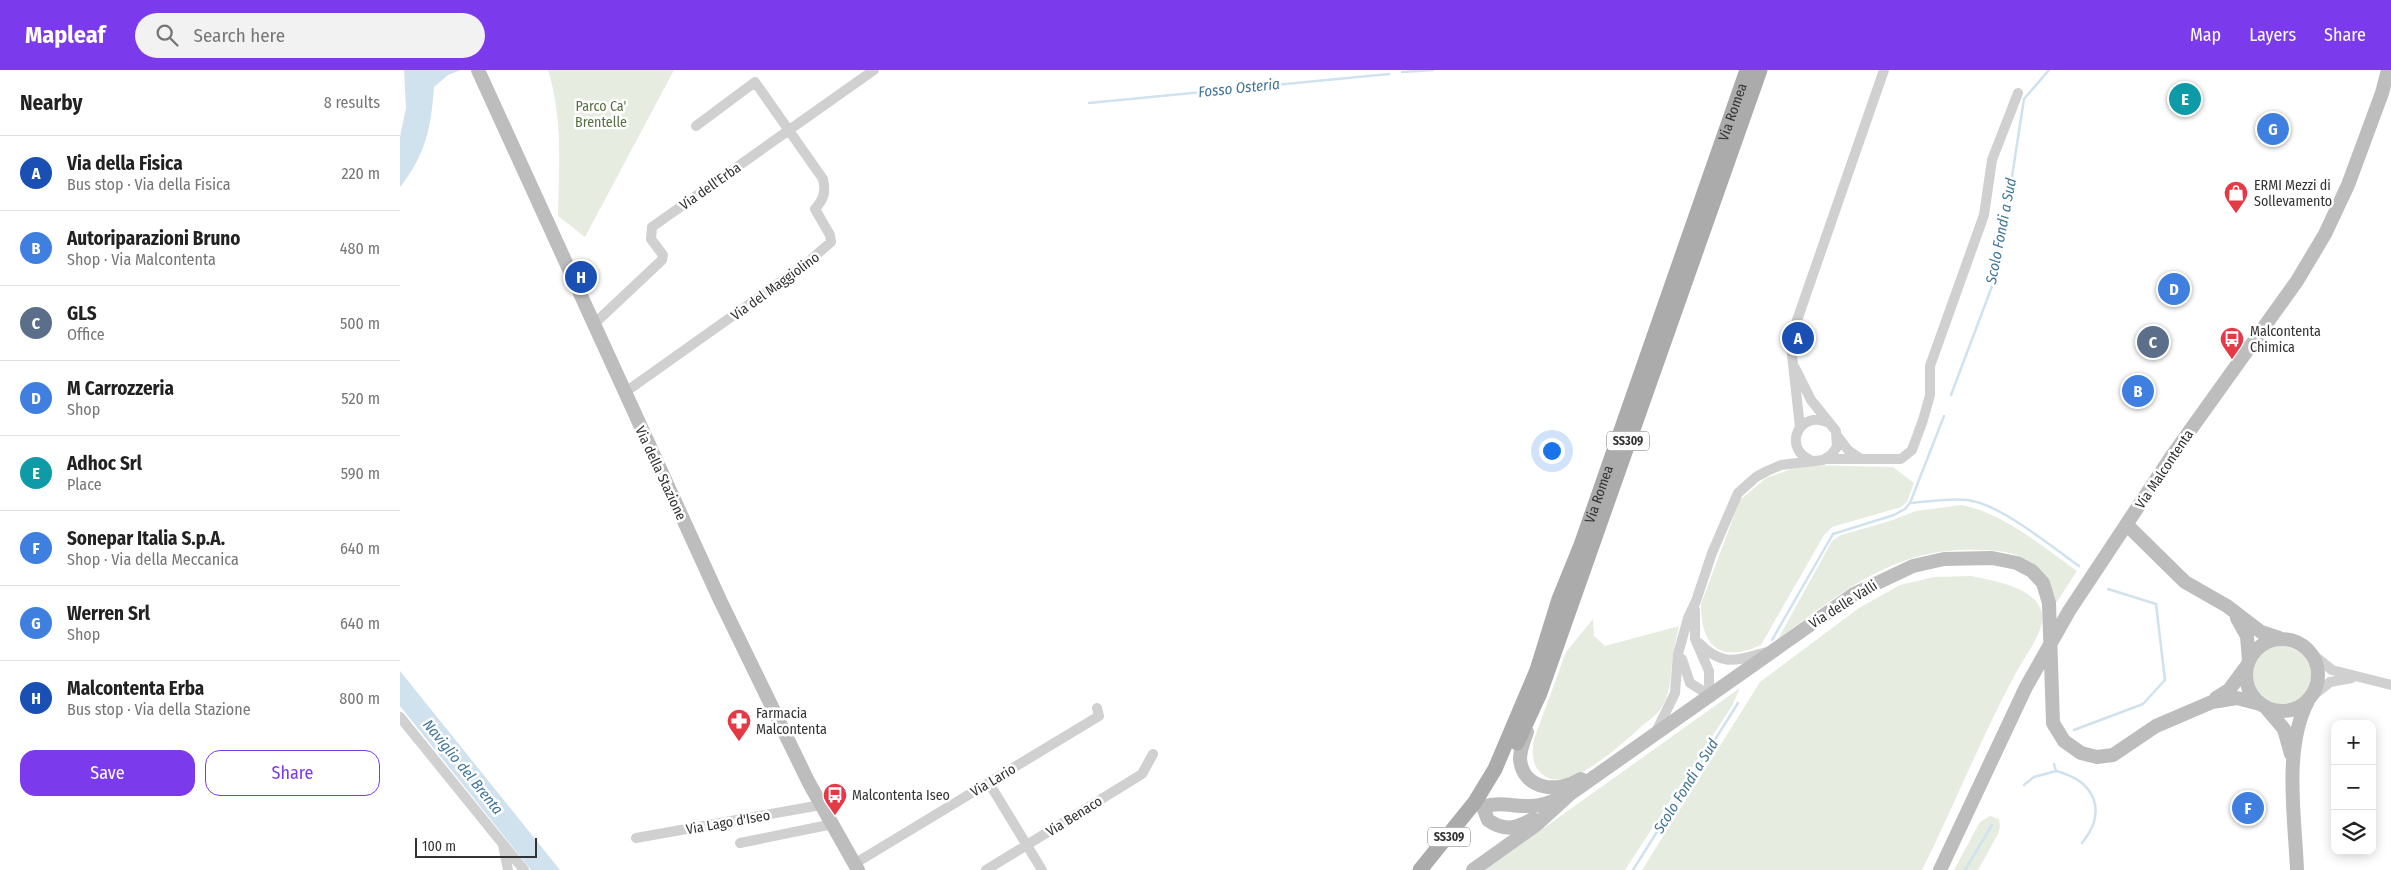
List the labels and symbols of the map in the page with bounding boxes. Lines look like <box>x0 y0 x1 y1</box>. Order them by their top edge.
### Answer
water label: Fosso Osteria <box>1197 75 1281 101</box>
pin: E <box>2169 80 2201 118</box>
street label: Via Romea <box>1715 81 1751 143</box>
park label: Parco Ca' Brentelle <box>575 98 627 131</box>
pin: G <box>2257 110 2289 148</box>
street label: Via dell'Erba <box>676 159 744 214</box>
water label: Scolo Fondi a Sud <box>1982 176 2020 287</box>
place label: ERMI Mezzi di Sollevamento <box>2254 177 2332 210</box>
shop icon: ERMI Mezzi di Sollevamento <box>2223 180 2249 214</box>
street label: Via del Maggiolino <box>728 249 823 324</box>
pin: H <box>565 258 597 296</box>
pin: D <box>2158 270 2190 308</box>
pin: A <box>1782 319 1814 357</box>
pin: C <box>2137 323 2169 361</box>
place label: Malcontenta Chimica <box>2250 323 2321 356</box>
bus stop icon: Malcontenta Chimica <box>2219 326 2245 360</box>
pin: B <box>2122 372 2154 410</box>
street label: Via della Stazione <box>631 424 690 523</box>
street label: Via Malcontenta <box>2132 426 2197 512</box>
road number: SS309 <box>1607 432 1649 451</box>
your location <box>1539 438 1565 464</box>
street label: Via Romea <box>1581 463 1617 526</box>
street label: Via delle Valli <box>1806 577 1880 632</box>
place label: Farmacia Malcontenta <box>756 705 827 738</box>
pharmacy icon: Farmacia Malcontenta <box>726 708 752 742</box>
water label: Naviglio del Brenta <box>419 716 507 818</box>
water label: Scolo Fondi a Sud <box>1649 736 1722 837</box>
street label: Via Lario <box>968 760 1019 800</box>
bus stop icon: Malcontenta Iseo <box>822 782 848 816</box>
place label: Malcontenta Iseo <box>852 787 950 804</box>
pin: F <box>2232 789 2264 827</box>
street label: Via Benaco <box>1043 793 1105 840</box>
street label: Via Lago d'Iseo <box>685 807 771 838</box>
road number: SS309 <box>1428 828 1470 846</box>
scale bar <box>415 835 538 858</box>

